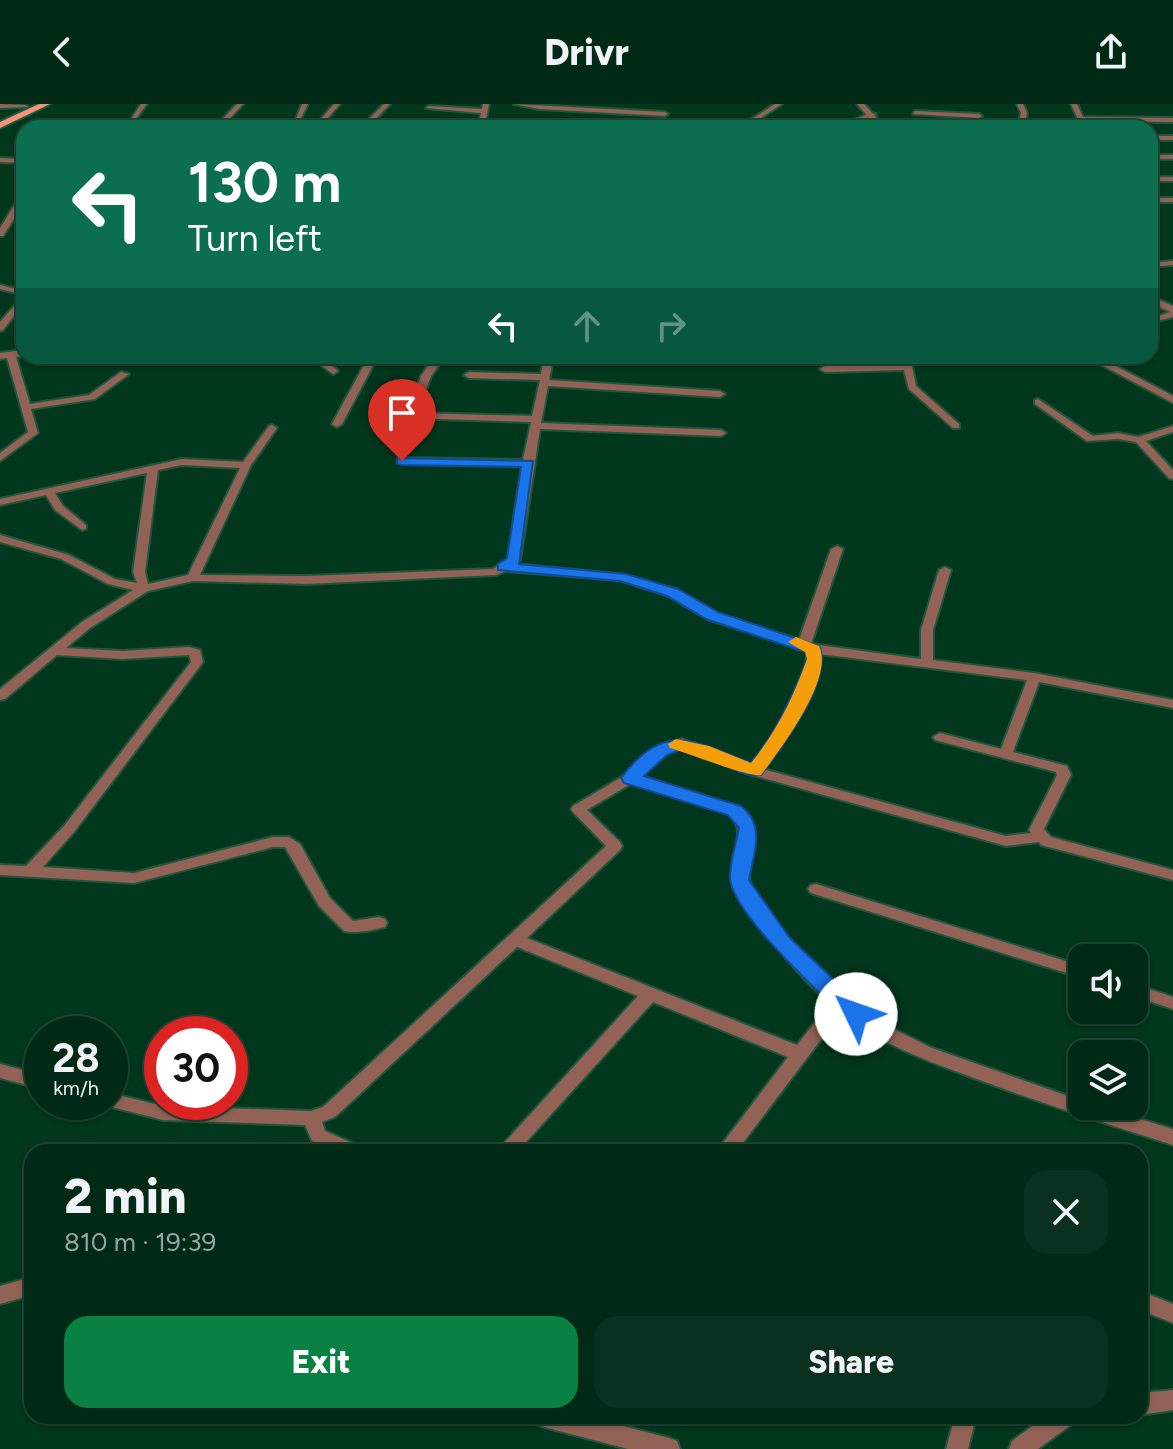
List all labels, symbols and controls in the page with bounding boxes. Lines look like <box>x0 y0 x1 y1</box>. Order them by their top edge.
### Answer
icon: back <box>40 30 84 74</box>
icon: share <box>1089 30 1133 74</box>
text: Drivr <box>544 31 629 74</box>
text: 130 m <box>188 149 341 216</box>
icon: left <box>56 152 160 256</box>
text: Turn left <box>188 217 322 260</box>
icon: left <box>481 304 525 348</box>
icon: ahead <box>565 304 609 348</box>
icon: right <box>649 304 693 348</box>
pin <box>368 379 436 461</box>
icon: arrive <box>380 391 424 435</box>
map controls <box>1068 944 1148 1120</box>
button: sound <box>1068 944 1148 1024</box>
position arrow <box>814 972 898 1056</box>
speed limit sign: 30 <box>144 1016 248 1120</box>
text: 28 <box>52 1034 100 1082</box>
button: layers <box>1068 1040 1148 1120</box>
text: km/h <box>53 1076 99 1100</box>
text: 2 min <box>64 1167 187 1225</box>
button: close <box>1024 1170 1108 1254</box>
text: 810 m · 19:39 <box>64 1226 216 1258</box>
button: Exit <box>64 1316 578 1408</box>
button: Share <box>594 1316 1108 1408</box>

